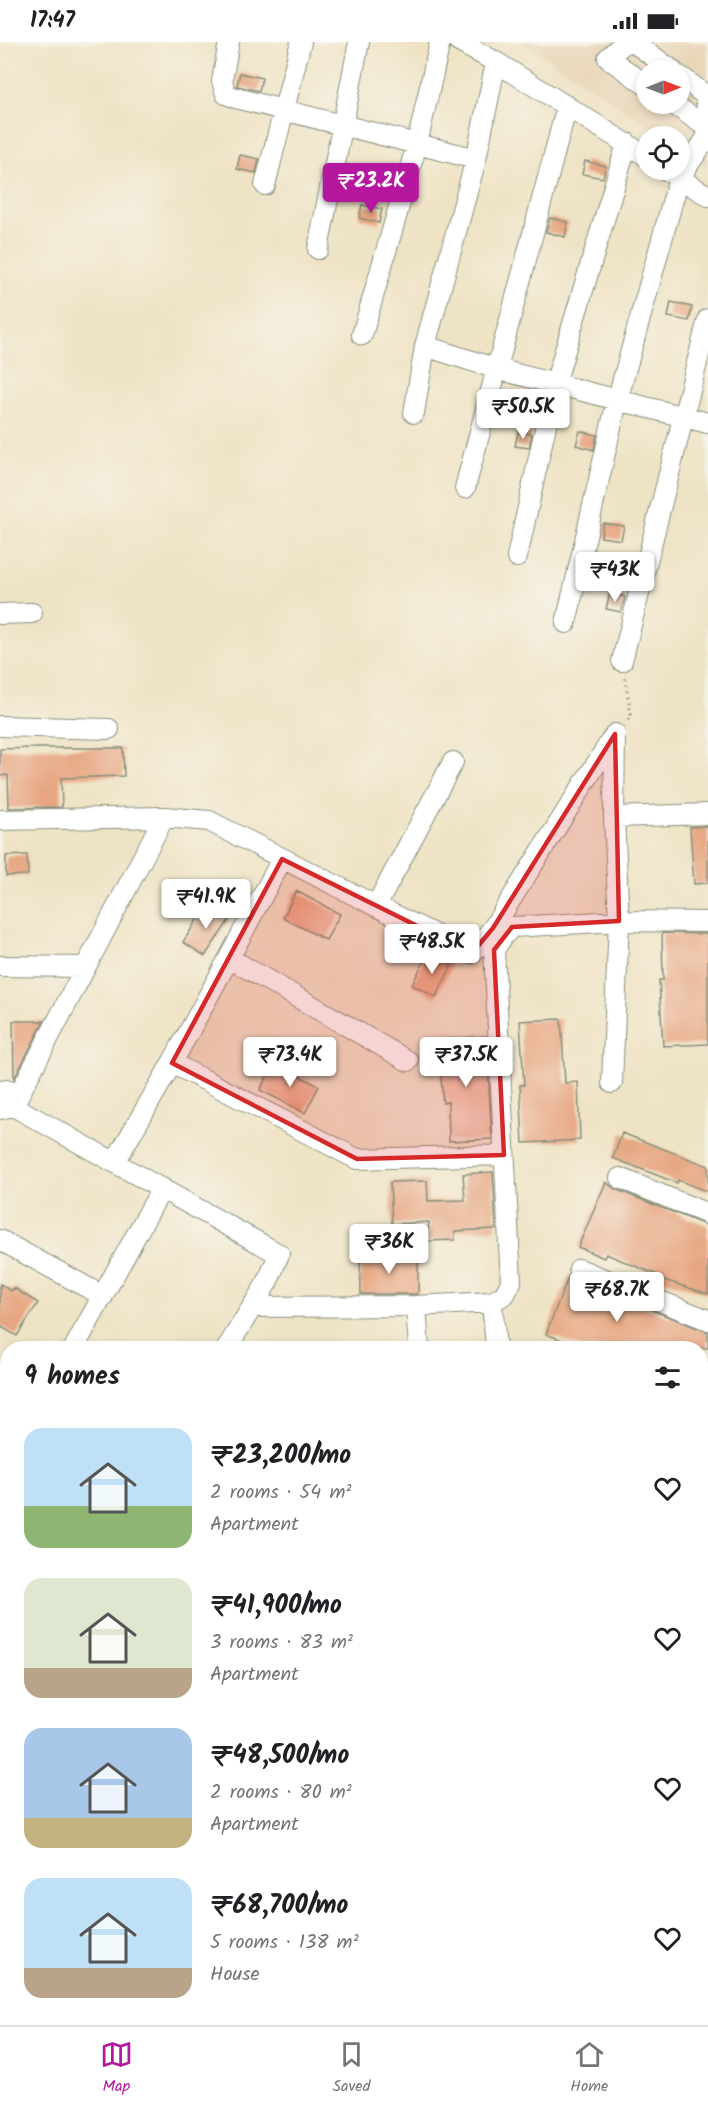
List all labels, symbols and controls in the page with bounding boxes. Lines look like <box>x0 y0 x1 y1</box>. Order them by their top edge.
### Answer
text: 17:47 <box>30 4 75 39</box>
north arrow <box>636 60 690 114</box>
map controls <box>636 60 690 180</box>
button: locate <box>636 126 690 180</box>
pin: ₹23.2K <box>322 163 420 214</box>
text: ₹23.2K <box>337 166 405 198</box>
pin: ₹50.5K <box>474 389 572 440</box>
text: ₹50.5K <box>491 392 555 424</box>
pin: ₹43K <box>579 552 651 603</box>
text: ₹43K <box>589 555 641 587</box>
pin: ₹41.9K <box>157 879 255 930</box>
text: ₹41.9K <box>175 882 237 914</box>
pin: ₹48.5K <box>383 924 481 975</box>
text: ₹48.5K <box>399 927 466 959</box>
pin: ₹73.4K <box>241 1037 339 1088</box>
pin: ₹37.5K <box>417 1037 515 1088</box>
text: ₹73.4K <box>257 1040 323 1072</box>
text: ₹37.5K <box>434 1040 498 1072</box>
pin: ₹36K <box>353 1224 425 1275</box>
text: ₹36K <box>363 1227 415 1259</box>
pin: ₹68.7K <box>568 1272 666 1323</box>
text: ₹68.7K <box>584 1275 650 1307</box>
text: 9 homes <box>24 1356 120 1398</box>
icon: filters <box>651 1361 684 1394</box>
text: ₹23,200/mo <box>210 1435 351 1477</box>
icon: home <box>72 1452 144 1524</box>
icon: heart <box>651 1472 684 1505</box>
text: 2 rooms · 54 m² <box>210 1477 351 1509</box>
text: Apartment <box>210 1509 299 1541</box>
text: ₹41,900/mo <box>210 1585 342 1627</box>
icon: home <box>72 1602 144 1674</box>
icon: heart <box>651 1622 684 1655</box>
text: 3 rooms · 83 m² <box>210 1627 353 1659</box>
text: Apartment <box>210 1659 299 1691</box>
text: ₹48,500/mo <box>210 1735 349 1777</box>
icon: home <box>72 1752 144 1824</box>
icon: heart <box>651 1772 684 1805</box>
text: 2 rooms · 80 m² <box>210 1777 352 1809</box>
text: Apartment <box>210 1809 299 1841</box>
text: ₹68,700/mo <box>210 1885 348 1927</box>
icon: home <box>72 1902 144 1974</box>
icon: heart <box>651 1922 684 1955</box>
text: 5 rooms · 138 m² <box>210 1927 359 1959</box>
text: House <box>210 1959 260 1991</box>
tab: Map <box>100 2038 133 2099</box>
tab: Saved <box>333 2038 371 2099</box>
tab: Home <box>570 2038 608 2099</box>

